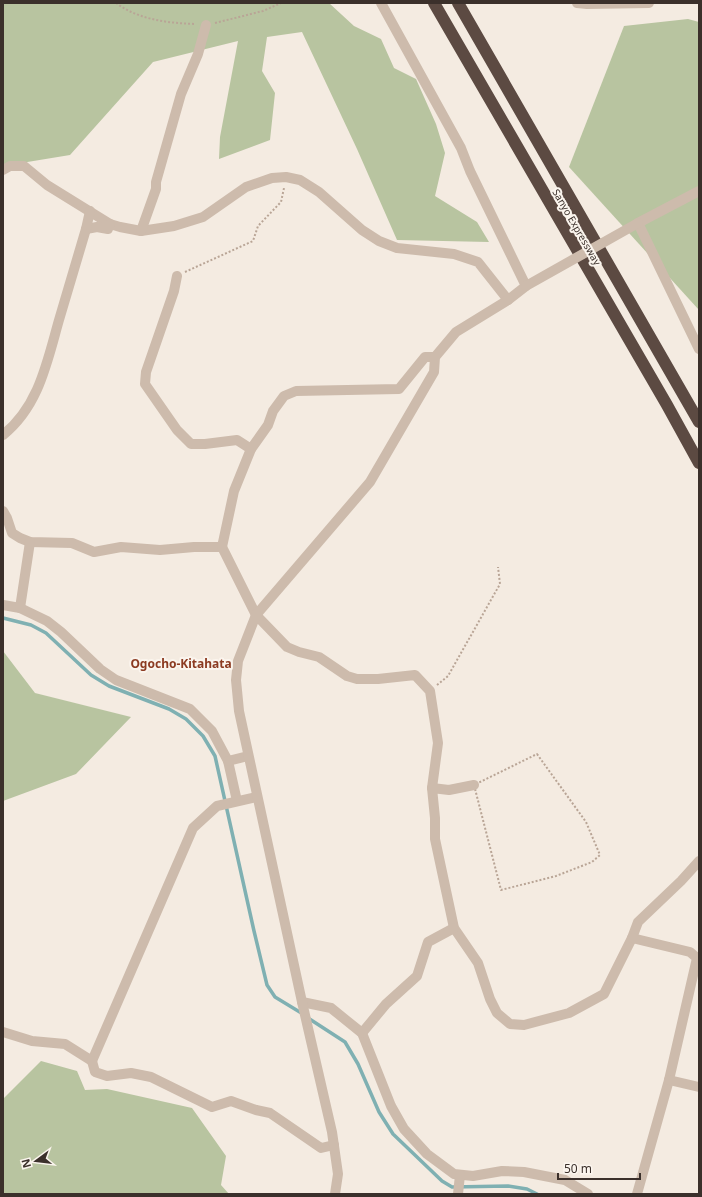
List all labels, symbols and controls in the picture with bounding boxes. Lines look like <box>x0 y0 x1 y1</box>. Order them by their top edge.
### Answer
street label: Sanyo Expressway <box>550 186 605 268</box>
district label: Ogocho-Kitahata <box>130 655 232 672</box>
north arrow <box>16 1141 56 1181</box>
scale bar <box>558 1155 640 1181</box>
text: N <box>17 1157 34 1170</box>
text: 50 m <box>564 1160 592 1177</box>

